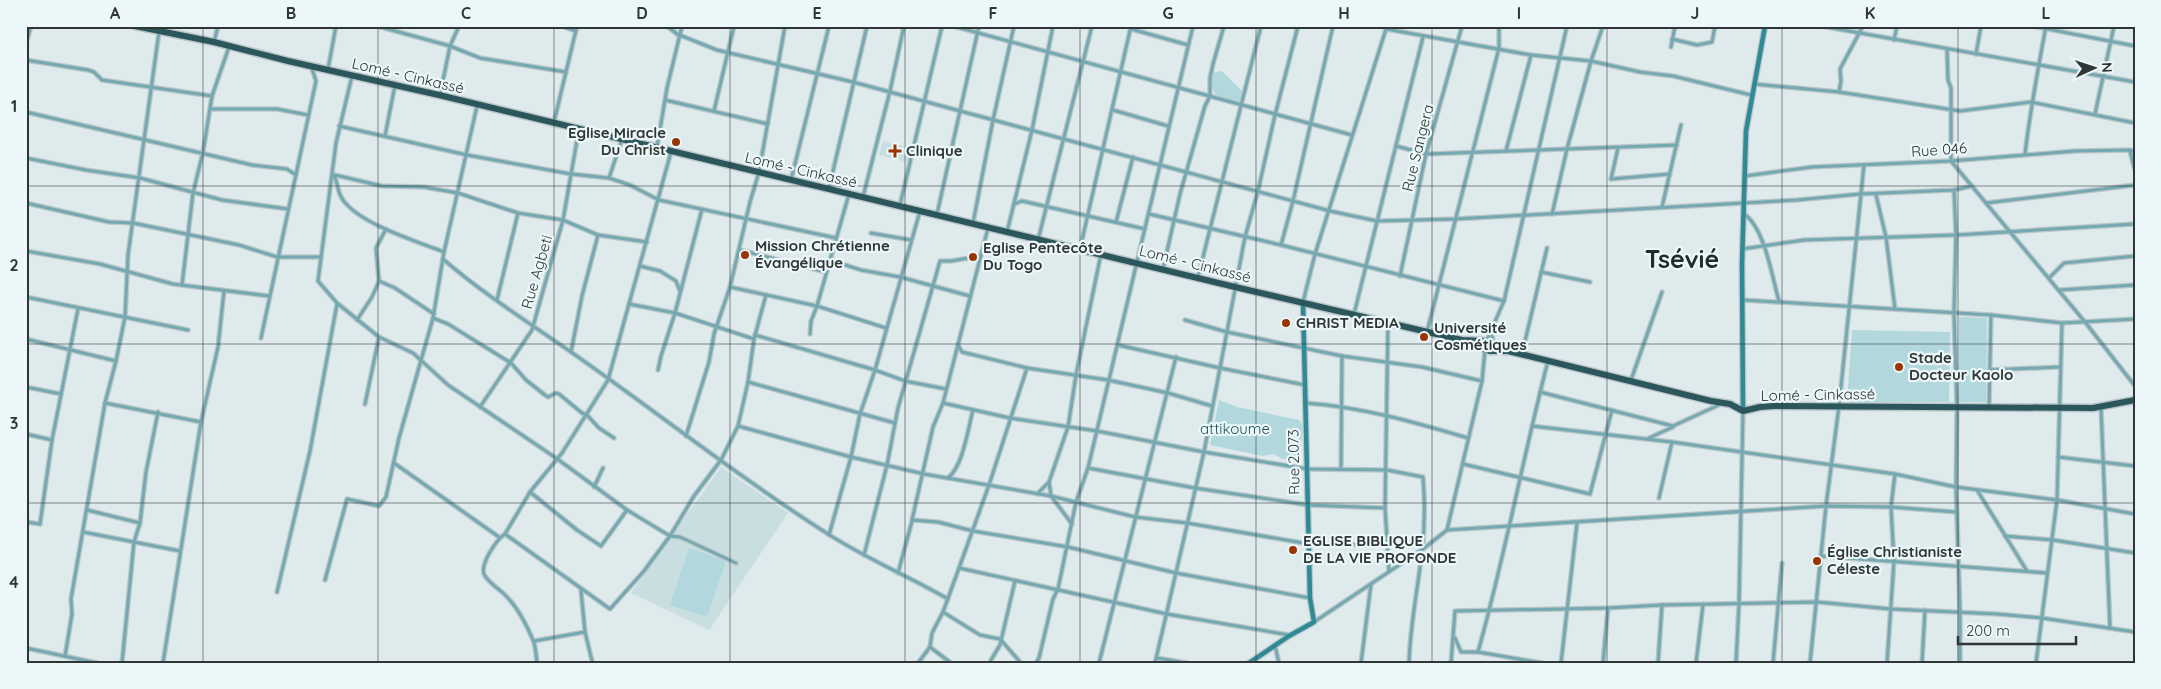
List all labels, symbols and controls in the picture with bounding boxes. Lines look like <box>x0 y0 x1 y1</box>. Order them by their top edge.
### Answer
text: A <box>110 3 121 23</box>
text: B <box>286 3 296 23</box>
text: C <box>461 3 471 23</box>
text: D <box>636 3 648 23</box>
text: E <box>812 3 822 23</box>
text: F <box>989 3 998 23</box>
text: G <box>1162 3 1174 23</box>
text: H <box>1338 3 1350 23</box>
text: I <box>1517 3 1521 23</box>
text: J <box>1691 3 1699 23</box>
text: K <box>1865 3 1875 23</box>
text: L <box>2042 3 2051 23</box>
north arrow <box>2068 42 2118 92</box>
street label: Lomé - Cinkassé <box>350 53 466 98</box>
text: N <box>2098 62 2116 73</box>
text: 1 <box>11 96 17 116</box>
street label: Rue Sangera <box>1397 102 1438 194</box>
place label: Eglise Miracle Du Christ <box>568 123 666 159</box>
marker: Eglise Miracle Du Christ <box>670 136 682 148</box>
street label: Rue 046 <box>1910 138 1968 161</box>
place label: Clinique <box>906 141 963 160</box>
marker: Clinique <box>888 144 902 158</box>
street label: Lomé - Cinkassé <box>743 147 859 192</box>
street label: Rue Agbeti <box>517 233 556 311</box>
place label: Mission Chrétienne Évangélique <box>755 236 890 272</box>
place label: Eglise Pentecôte Du Togo <box>983 238 1103 274</box>
street label: Lomé - Cinkassé <box>1137 240 1253 287</box>
district label: Tsévié <box>1645 243 1719 274</box>
marker: Mission Chrétienne Évangélique <box>739 249 751 261</box>
marker: Eglise Pentecôte Du Togo <box>967 251 979 263</box>
text: 2 <box>9 255 19 275</box>
place label: CHRIST MEDIA <box>1296 313 1399 332</box>
marker: CHRIST MEDIA <box>1280 317 1292 329</box>
place label: Université Cosmétiques <box>1434 318 1527 354</box>
marker: Université Cosmétiques <box>1418 331 1430 343</box>
place label: Stade Docteur Kaolo <box>1909 348 2013 384</box>
marker: Stade Docteur Kaolo <box>1893 361 1905 373</box>
street label: Lomé - Cinkassé <box>1761 384 1875 405</box>
text: 3 <box>10 413 18 433</box>
park label: attikoume <box>1200 419 1270 438</box>
street label: Rue 2.073 <box>1283 429 1304 495</box>
place label: EGLISE BIBLIQUE DE LA VIE PROFONDE <box>1303 531 1456 567</box>
place label: Église Christianiste Céleste <box>1827 542 1962 578</box>
marker: EGLISE BIBLIQUE DE LA VIE PROFONDE <box>1287 544 1299 556</box>
marker: Église Christianiste Céleste <box>1811 555 1823 567</box>
text: 4 <box>9 572 19 592</box>
scale bar <box>1958 614 2076 646</box>
text: 200 m <box>1966 621 2010 640</box>

